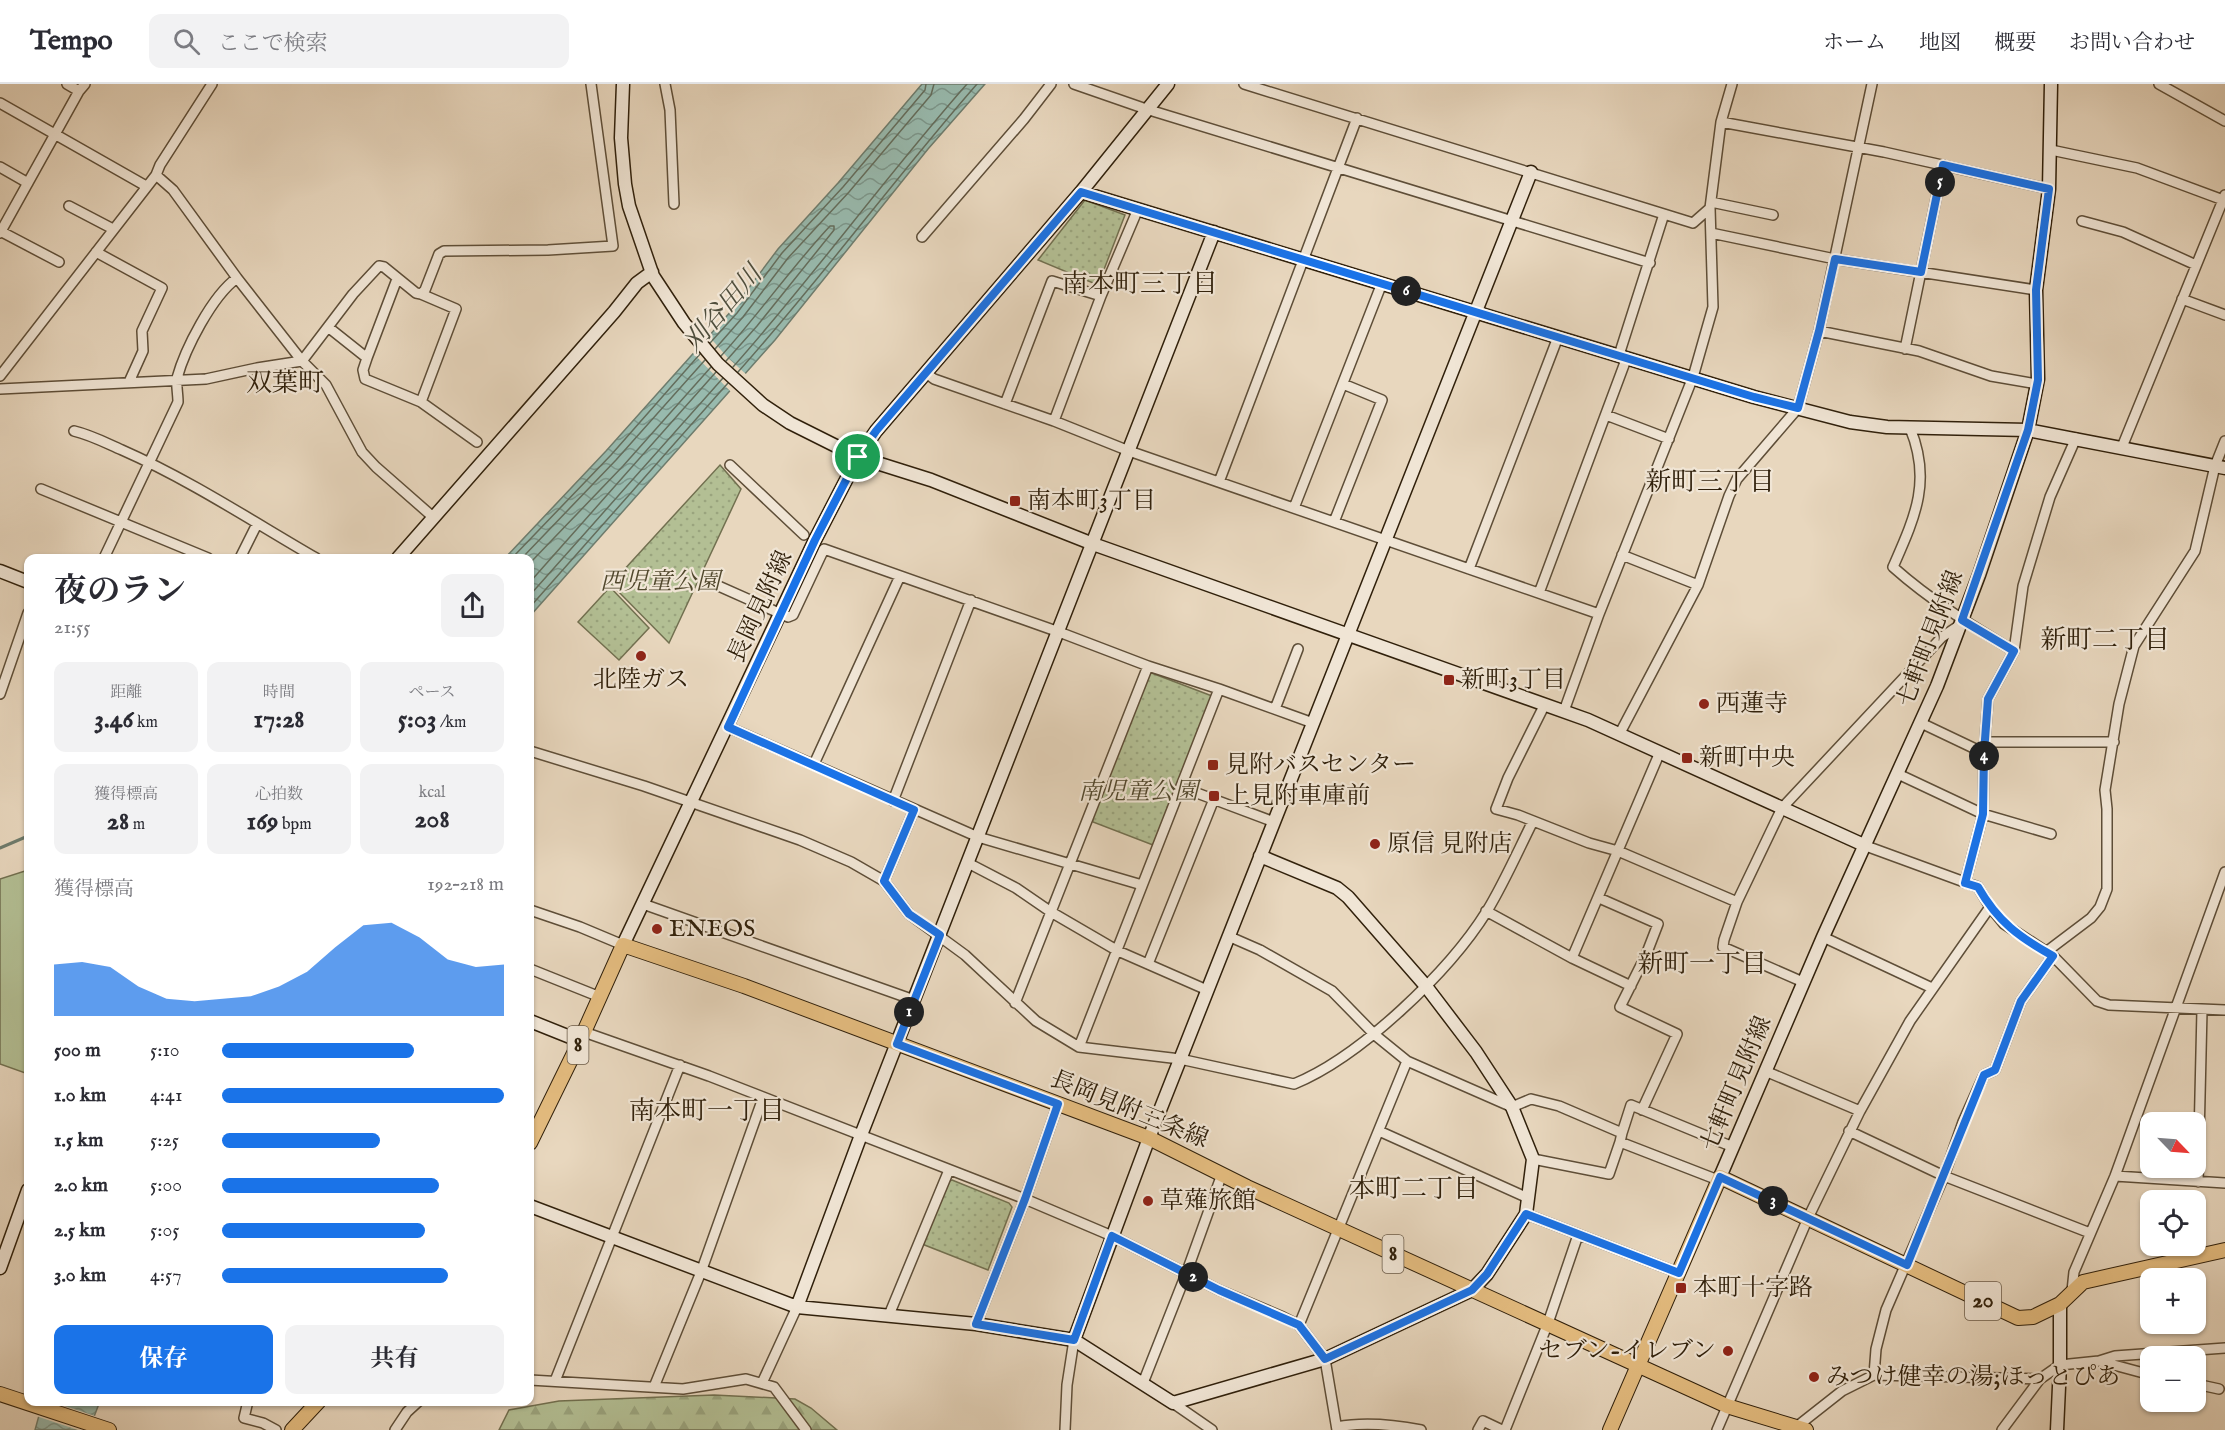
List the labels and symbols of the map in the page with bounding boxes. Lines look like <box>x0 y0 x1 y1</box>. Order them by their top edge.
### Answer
pin: 5 <box>1925 167 1955 197</box>
water label: 刈谷田川 <box>676 257 772 359</box>
district label: 南本町三丁目 <box>1062 268 1218 301</box>
pin: 6 <box>1391 276 1421 306</box>
district label: 双葉町 <box>246 367 324 400</box>
pin <box>832 431 883 482</box>
district label: 新町三丁目 <box>1645 466 1775 499</box>
place label: 南本町3丁目 <box>1027 486 1156 517</box>
marker: 南本町3丁目 <box>1008 494 1022 508</box>
street label: 長岡見附線 <box>722 546 800 668</box>
street label: 七軒町見附線 <box>1891 566 1971 712</box>
park label: 西児童公園 <box>600 567 724 598</box>
district label: 新町二丁目 <box>2040 624 2170 657</box>
marker: 北陸ガス <box>634 649 648 663</box>
place label: 北陸ガス <box>593 665 689 696</box>
place label: 新町3丁目 <box>1461 665 1566 696</box>
marker: 新町3丁目 <box>1442 673 1456 687</box>
place label: 西蓮寺 <box>1716 689 1788 720</box>
marker: 西蓮寺 <box>1697 697 1711 711</box>
pin: 4 <box>1969 741 1999 771</box>
place label: 新町中央 <box>1699 743 1795 774</box>
place label: 見附バスセンター <box>1225 750 1416 781</box>
marker: 新町中央 <box>1680 751 1694 765</box>
marker: 見附バスセンター <box>1206 758 1220 772</box>
park label: 南児童公園 <box>1078 777 1202 808</box>
place label: 上見附車庫前 <box>1226 781 1370 812</box>
marker: 上見附車庫前 <box>1207 789 1221 803</box>
place label: 原信 見附店 <box>1387 829 1512 860</box>
marker: 原信 見附店 <box>1368 837 1382 851</box>
place label: ENEOS <box>669 914 755 945</box>
marker: ENEOS <box>650 922 664 936</box>
district label: 新町一丁目 <box>1637 948 1767 981</box>
pin: 1 <box>894 997 924 1027</box>
street label: 七軒町見附線 <box>1695 1012 1779 1156</box>
road number: 8 <box>568 1026 588 1064</box>
street label: 長岡見附三条線 <box>1045 1064 1213 1156</box>
district label: 南本町一丁目 <box>629 1095 785 1128</box>
north arrow <box>2140 1112 2206 1178</box>
district label: 本町二丁目 <box>1349 1173 1479 1206</box>
place label: 草薙旅館 <box>1160 1186 1256 1217</box>
pin: 3 <box>1758 1186 1788 1216</box>
marker: 草薙旅館 <box>1141 1194 1155 1208</box>
road number: 8 <box>1382 1235 1404 1273</box>
pin: 2 <box>1178 1262 1208 1292</box>
place label: 本町十字路 <box>1693 1273 1813 1304</box>
marker: 本町十字路 <box>1674 1281 1688 1295</box>
road number: 20 <box>1965 1282 2001 1320</box>
place label: セブン-イレブン <box>1539 1336 1716 1367</box>
marker: セブン-イレブン <box>1721 1344 1735 1358</box>
place label: みつけ健幸の湯;ほっとぴあ <box>1826 1362 2120 1393</box>
marker: みつけ健幸の湯;ほっとぴあ <box>1807 1370 1821 1384</box>

